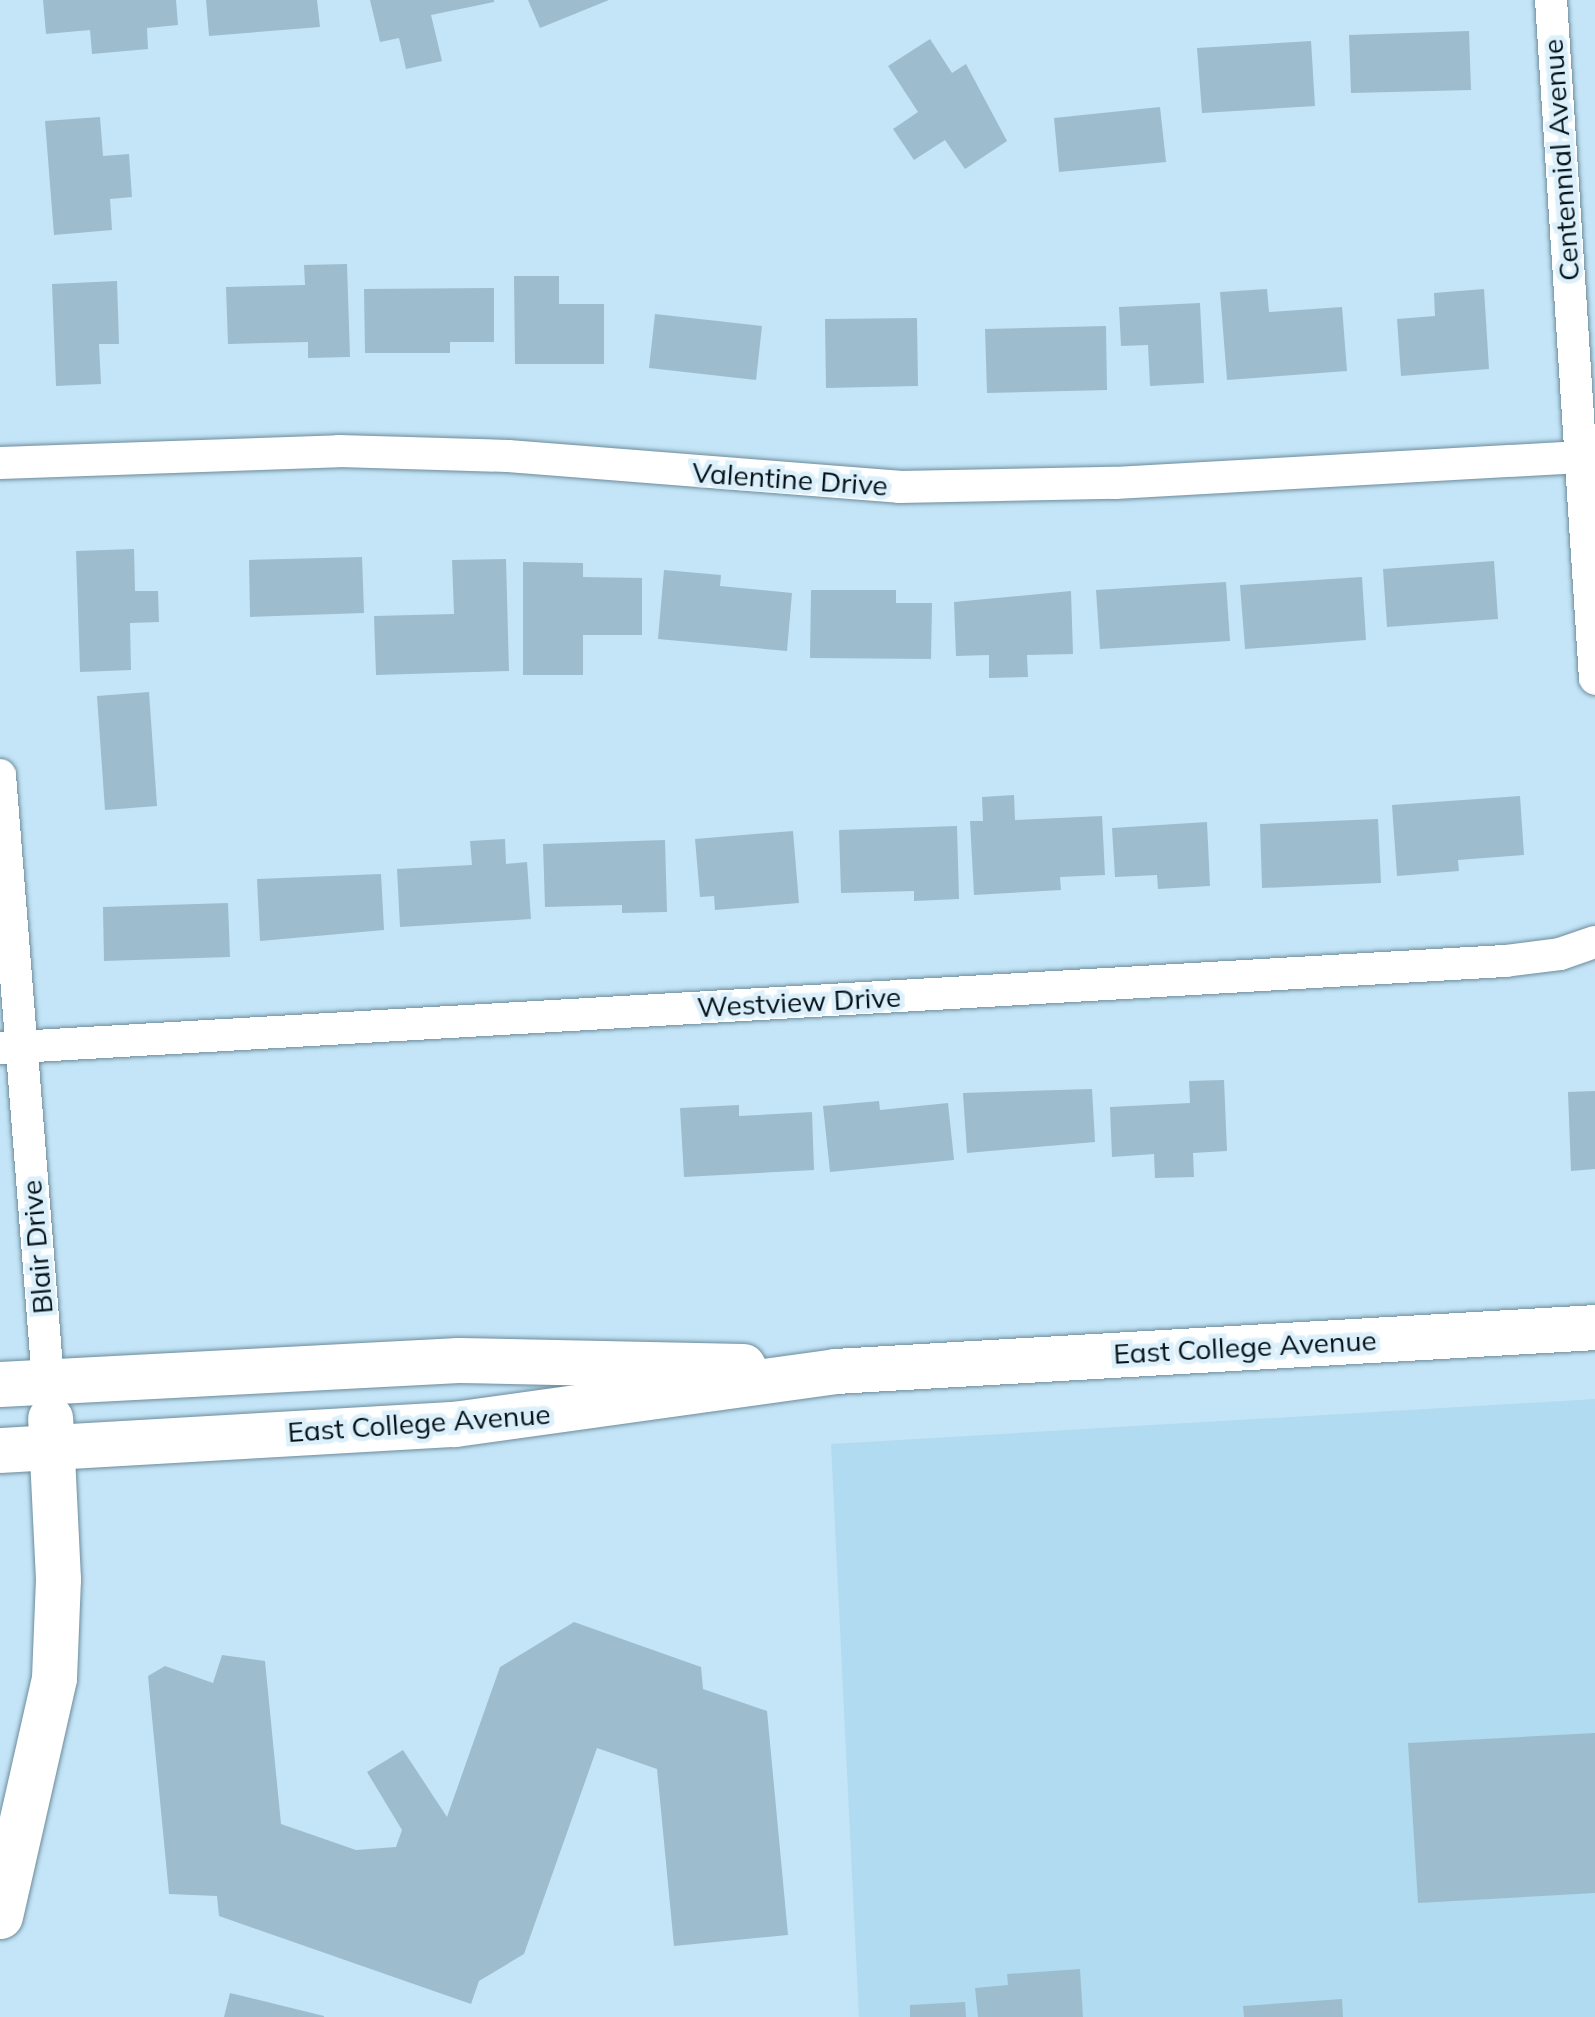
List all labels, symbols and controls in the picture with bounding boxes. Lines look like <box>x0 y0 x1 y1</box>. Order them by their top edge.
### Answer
street label: Centennial Avenue <box>1536 38 1586 282</box>
street label: Valentine Drive <box>691 455 889 503</box>
street label: Westview Drive <box>696 980 902 1024</box>
street label: Blair Drive <box>14 1179 60 1315</box>
street label: East College Avenue <box>1113 1323 1377 1371</box>
street label: East College Avenue <box>286 1397 552 1449</box>

